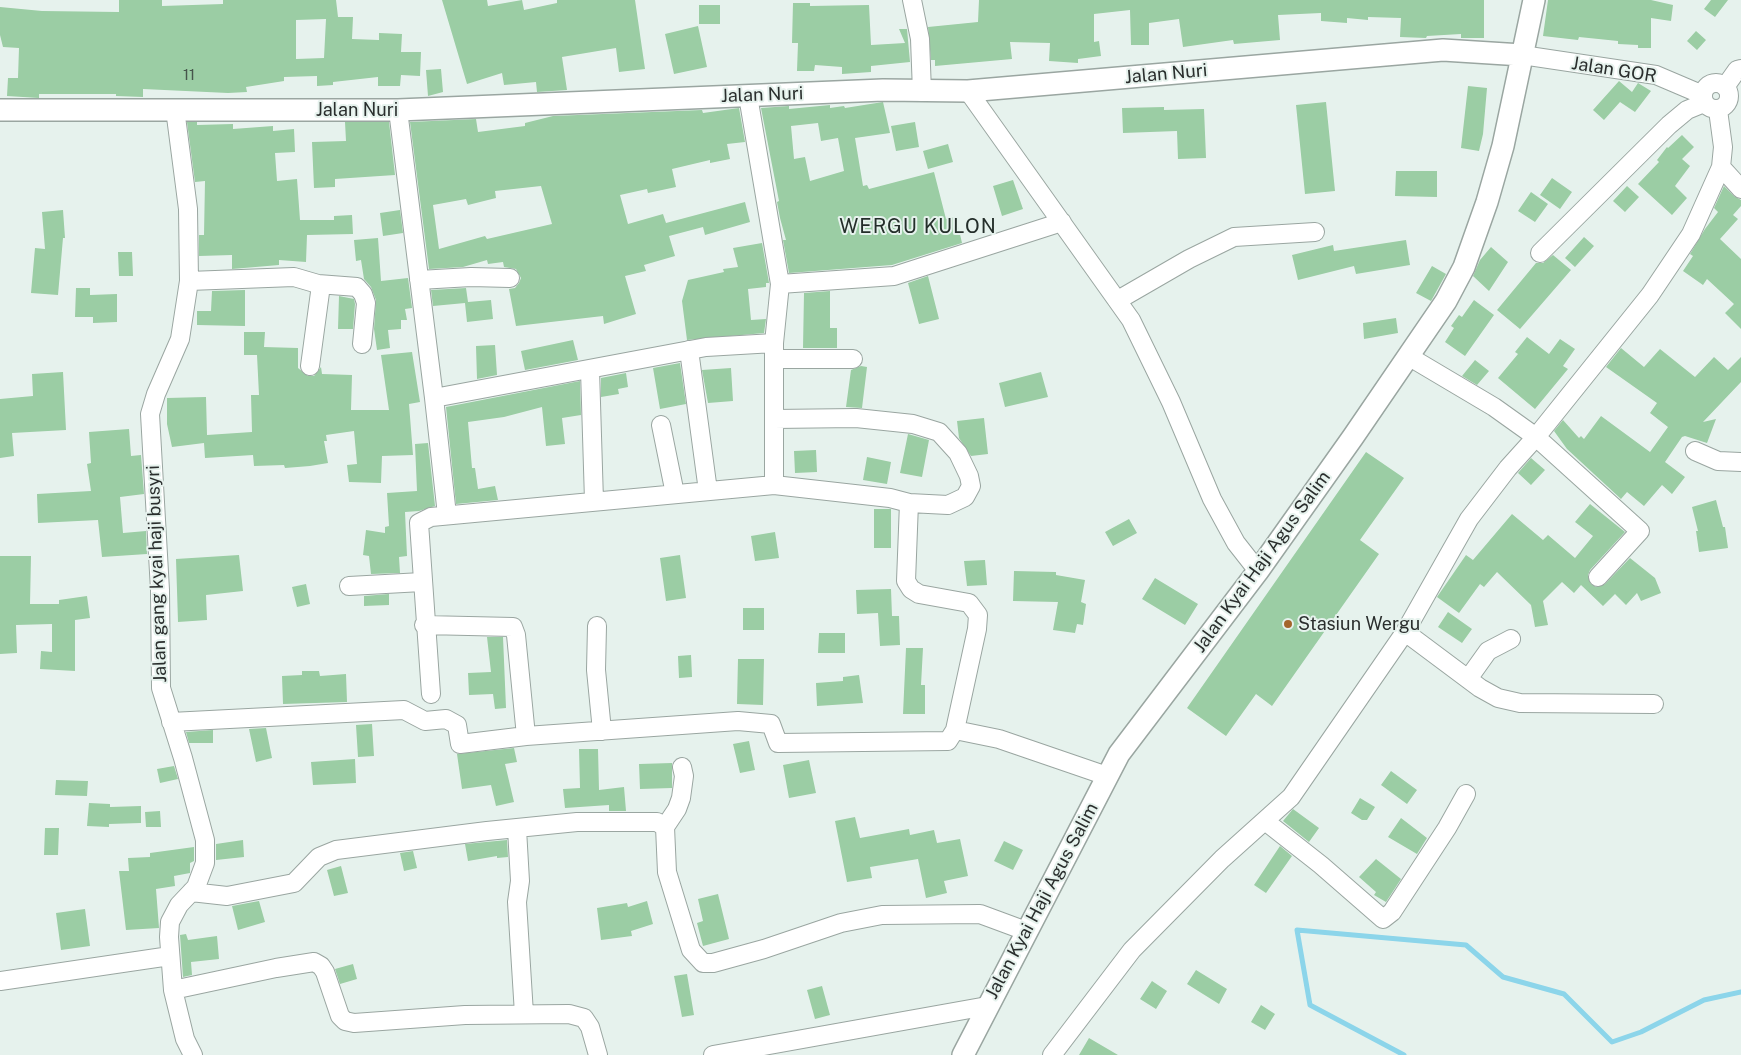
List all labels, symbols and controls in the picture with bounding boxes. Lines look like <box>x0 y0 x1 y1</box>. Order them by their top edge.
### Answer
street label: Jalan GOR <box>1570 53 1658 87</box>
street label: Jalan Nuri <box>1124 60 1208 88</box>
house number: 11 <box>183 66 195 84</box>
street label: Jalan Nuri <box>720 83 804 107</box>
street label: Jalan Nuri <box>316 99 398 121</box>
district label: WERGU KULON <box>838 215 998 239</box>
street label: Jalan gang kyai haji busyri <box>142 465 172 683</box>
street label: Jalan Kyai Haji Agus Salim <box>1189 467 1335 657</box>
place label: Stasiun Wergu <box>1298 613 1420 635</box>
marker: Stasiun Wergu <box>1282 618 1294 630</box>
street label: Jalan Kyai Haji Agus Salim <box>981 799 1103 1003</box>

